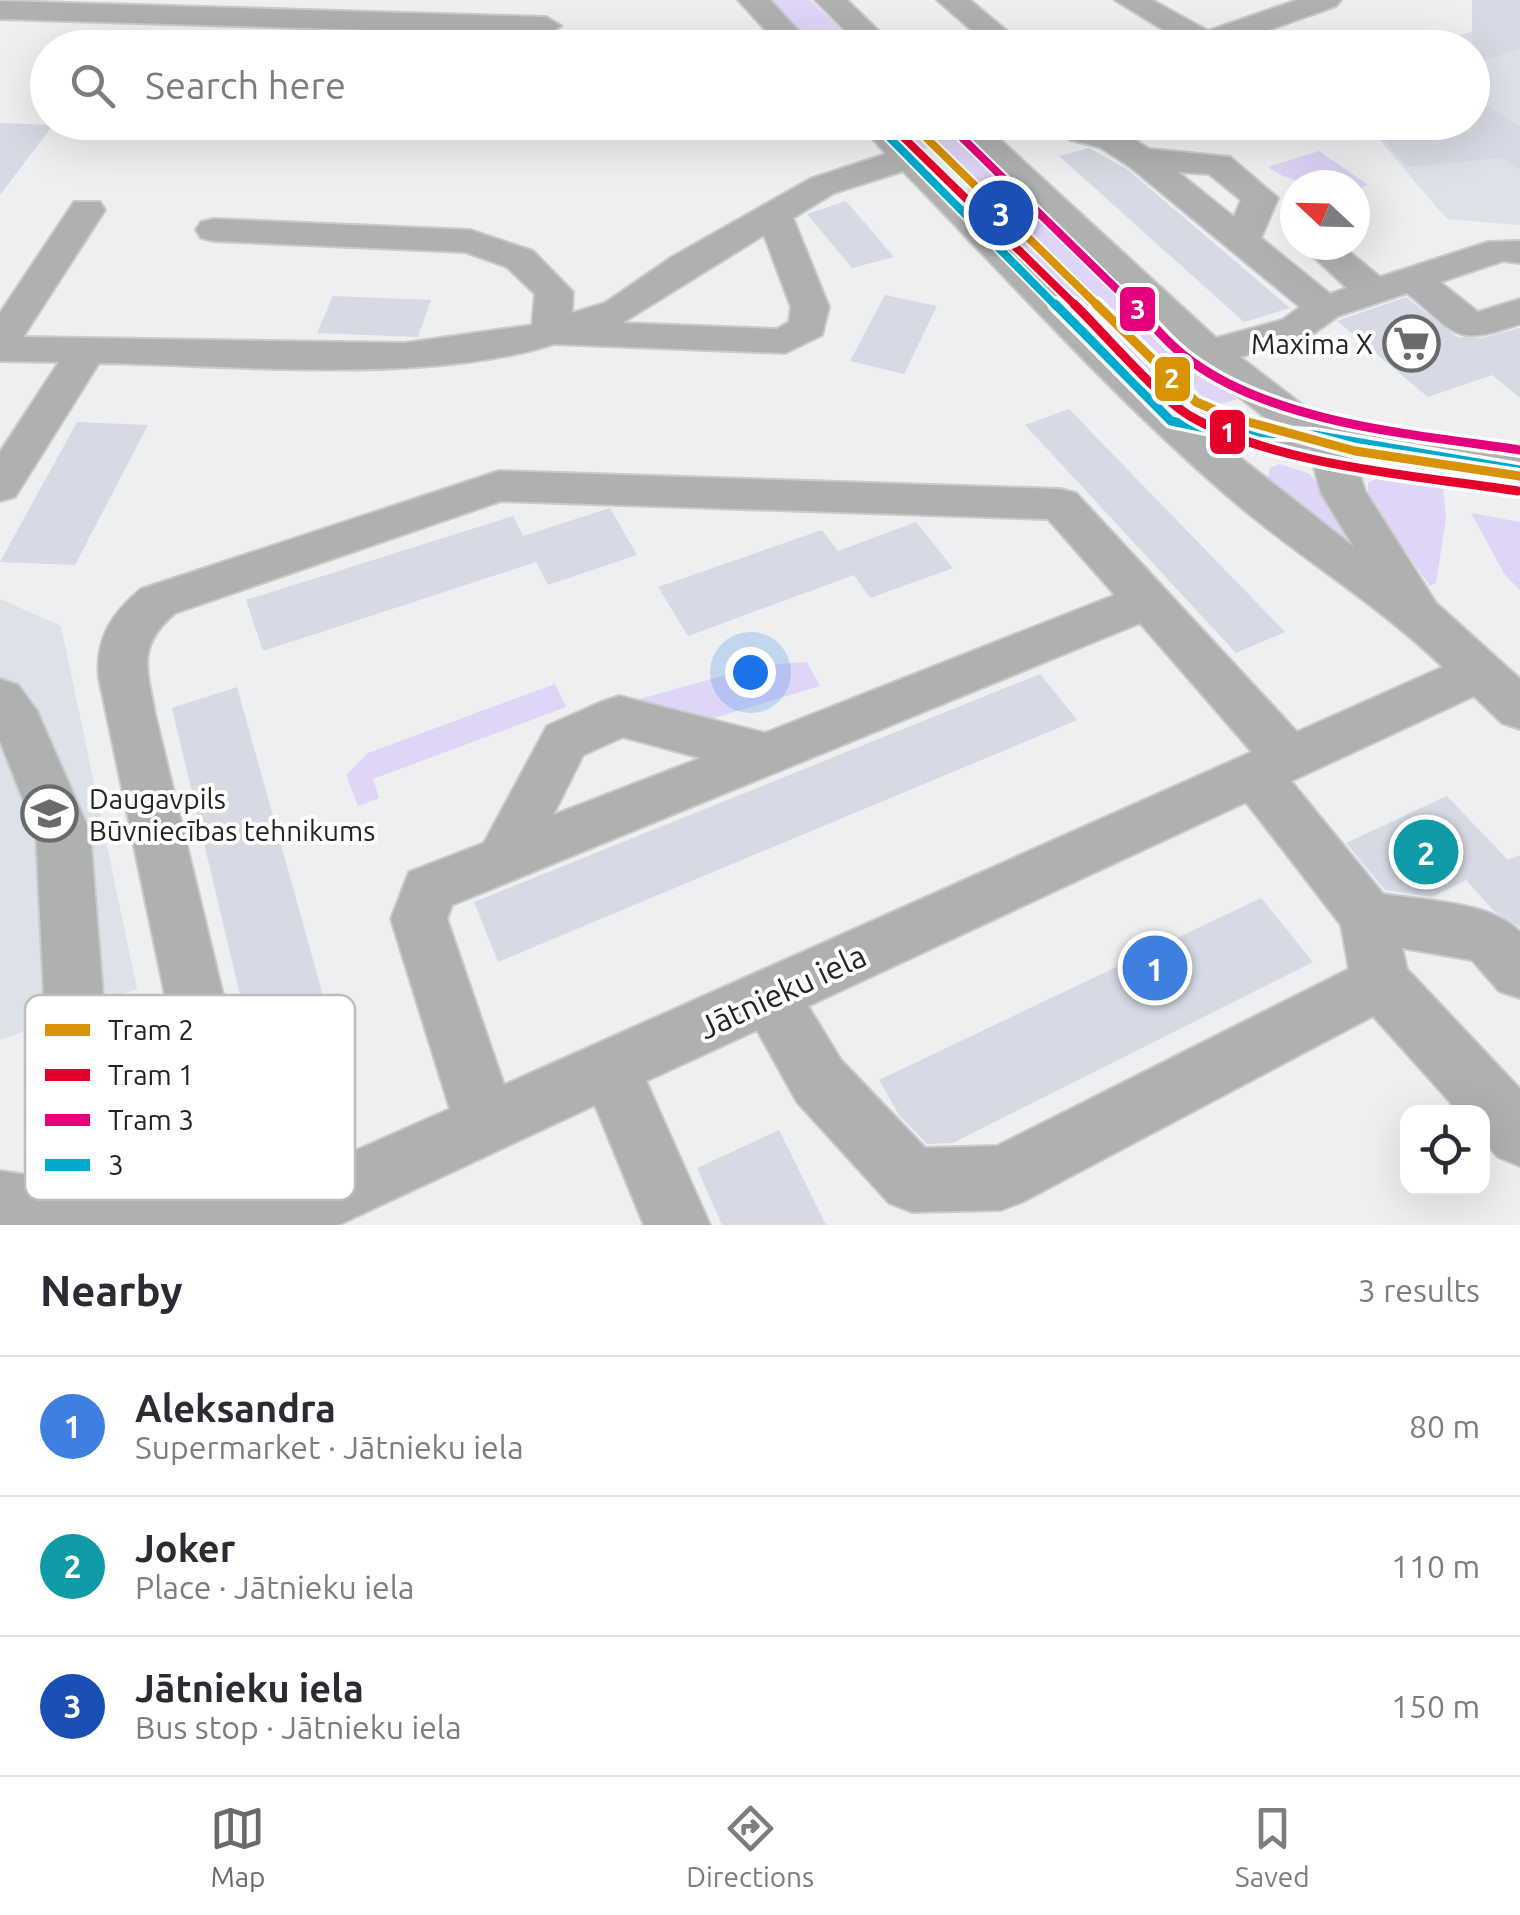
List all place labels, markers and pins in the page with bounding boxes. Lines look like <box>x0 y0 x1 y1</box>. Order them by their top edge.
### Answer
pin: 3 <box>968 176 1034 250</box>
supermarket icon: Maxima X <box>1382 313 1442 373</box>
place label: Maxima X <box>1251 328 1373 359</box>
place label: Daugavpils Būvniecības tehnikums <box>89 783 375 846</box>
school or university icon: Daugavpils Būvniecības tehnikums <box>20 784 80 844</box>
pin: 2 <box>1394 814 1458 890</box>
pin: 1 <box>1122 930 1188 1006</box>

